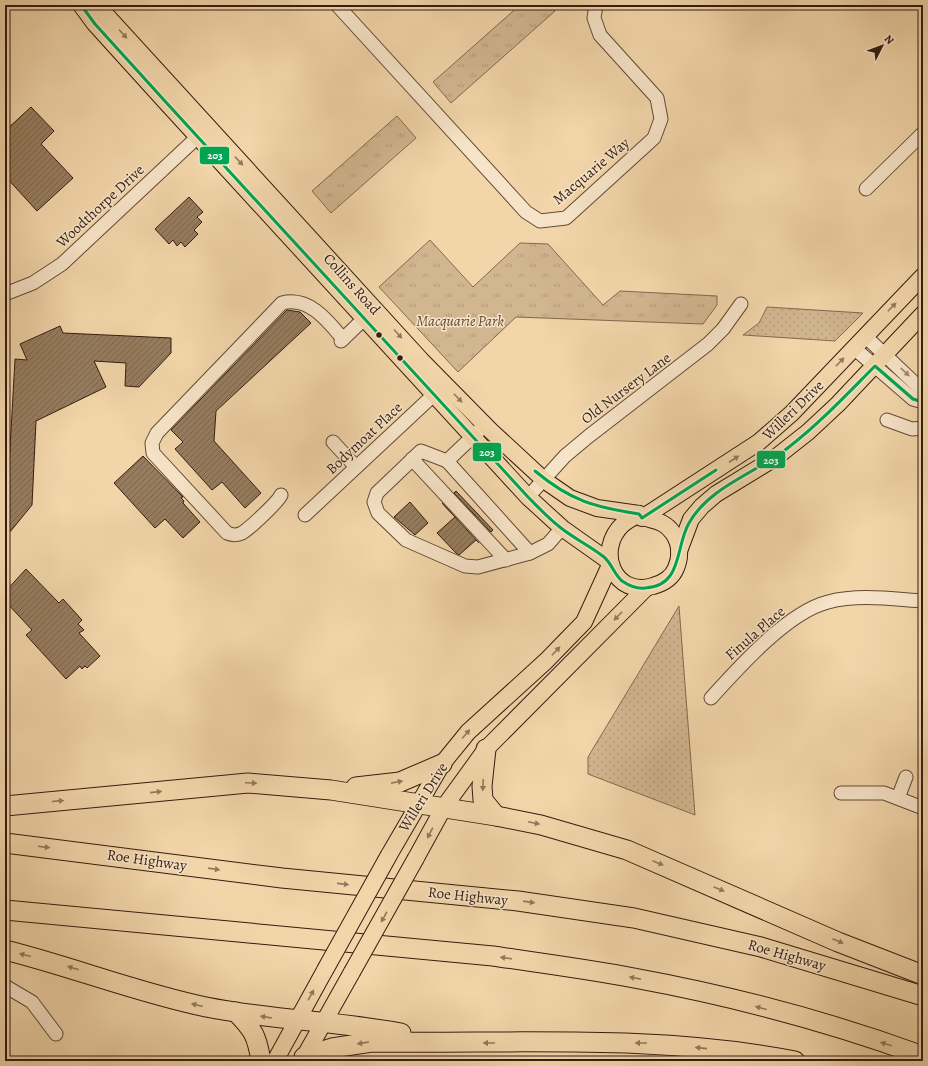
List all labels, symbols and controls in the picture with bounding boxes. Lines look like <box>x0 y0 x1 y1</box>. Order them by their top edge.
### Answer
north arrow <box>862 26 902 66</box>
one-way arrow <box>118 30 127 39</box>
text: N <box>881 32 897 48</box>
street label: Macquarie Way <box>548 133 634 209</box>
line badge: 203 <box>199 146 230 165</box>
text: 203 <box>207 148 223 163</box>
one-way arrow <box>234 156 244 166</box>
street label: Woodthorpe Drive <box>51 160 148 253</box>
street label: Collins Road <box>319 249 386 320</box>
one-way arrow <box>887 302 897 312</box>
park label: Macquarie Park <box>416 311 504 331</box>
one-way arrow <box>393 329 402 340</box>
unlabelled marker <box>374 330 384 340</box>
street label: Old Nursery Lane <box>577 347 675 428</box>
unlabelled marker <box>395 353 405 363</box>
one-way arrow <box>835 357 845 367</box>
one-way arrow <box>900 367 910 377</box>
street label: Willeri Drive <box>757 375 828 445</box>
one-way arrow <box>453 393 463 403</box>
street label: Bodymoat Place <box>321 397 407 479</box>
line badge: 203 <box>472 442 502 462</box>
text: 203 <box>479 445 495 460</box>
line badge: 203 <box>756 450 786 469</box>
text: 203 <box>763 453 779 468</box>
one-way arrow <box>729 455 739 463</box>
street label: Finula Place <box>721 601 789 665</box>
one-way arrow <box>614 611 623 621</box>
one-way arrow <box>551 646 561 656</box>
one-way arrow <box>462 729 471 739</box>
street label: Willeri Drive <box>393 758 452 836</box>
one-way arrow <box>391 778 404 784</box>
one-way arrow <box>480 779 486 792</box>
one-way arrow <box>245 780 257 787</box>
one-way arrow <box>150 789 162 795</box>
one-way arrow <box>52 798 64 805</box>
one-way arrow <box>528 821 540 827</box>
one-way arrow <box>427 827 433 838</box>
one-way arrow <box>38 843 50 850</box>
street label: Roe Highway <box>106 845 188 876</box>
one-way arrow <box>652 861 664 867</box>
one-way arrow <box>208 866 220 872</box>
one-way arrow <box>337 881 349 887</box>
street label: Roe Highway <box>427 882 509 910</box>
one-way arrow <box>713 886 724 892</box>
one-way arrow <box>522 900 535 906</box>
one-way arrow <box>380 911 387 923</box>
street label: Roe Highway <box>746 934 829 976</box>
one-way arrow <box>832 938 844 945</box>
one-way arrow <box>18 952 30 958</box>
one-way arrow <box>500 955 512 961</box>
one-way arrow <box>66 965 78 971</box>
one-way arrow <box>629 975 641 981</box>
one-way arrow <box>308 989 314 1001</box>
one-way arrow <box>191 1001 204 1007</box>
one-way arrow <box>755 1004 768 1010</box>
one-way arrow <box>260 1014 272 1020</box>
one-way arrow <box>356 1040 369 1046</box>
one-way arrow <box>482 1040 495 1046</box>
one-way arrow <box>634 1040 647 1046</box>
one-way arrow <box>880 1040 892 1046</box>
one-way arrow <box>695 1045 707 1051</box>

